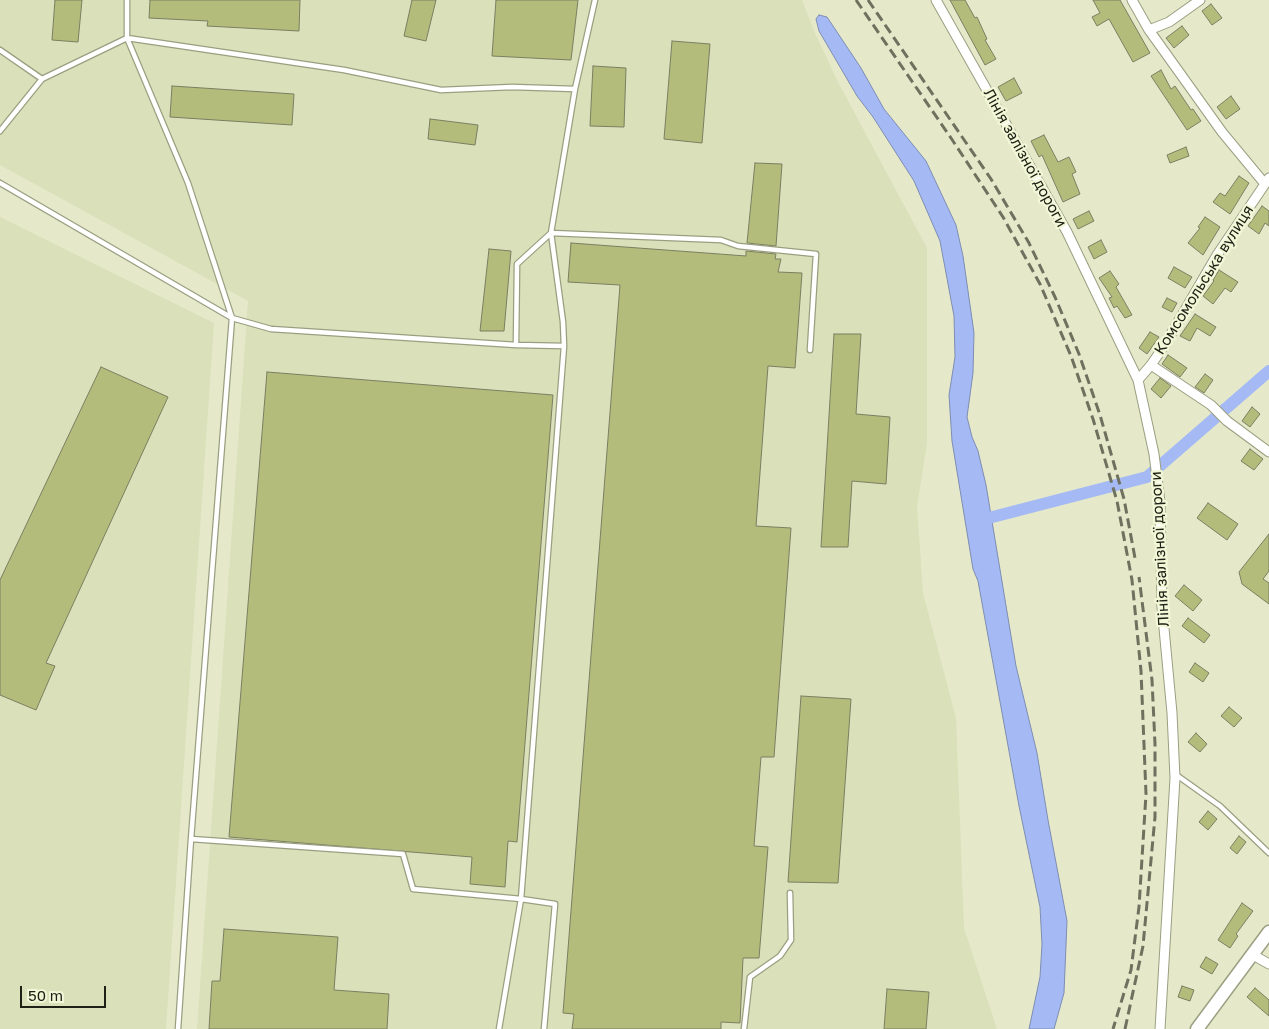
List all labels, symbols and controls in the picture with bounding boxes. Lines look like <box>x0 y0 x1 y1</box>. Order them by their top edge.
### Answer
street label: Лінія залізної дороги <box>979 86 1071 230</box>
street label: Комсомольська вулиця <box>1151 202 1257 358</box>
street label: Лінія залізної дороги <box>1147 471 1173 627</box>
scale bar <box>22 976 109 1008</box>
text: 50 m <box>28 986 63 1004</box>

